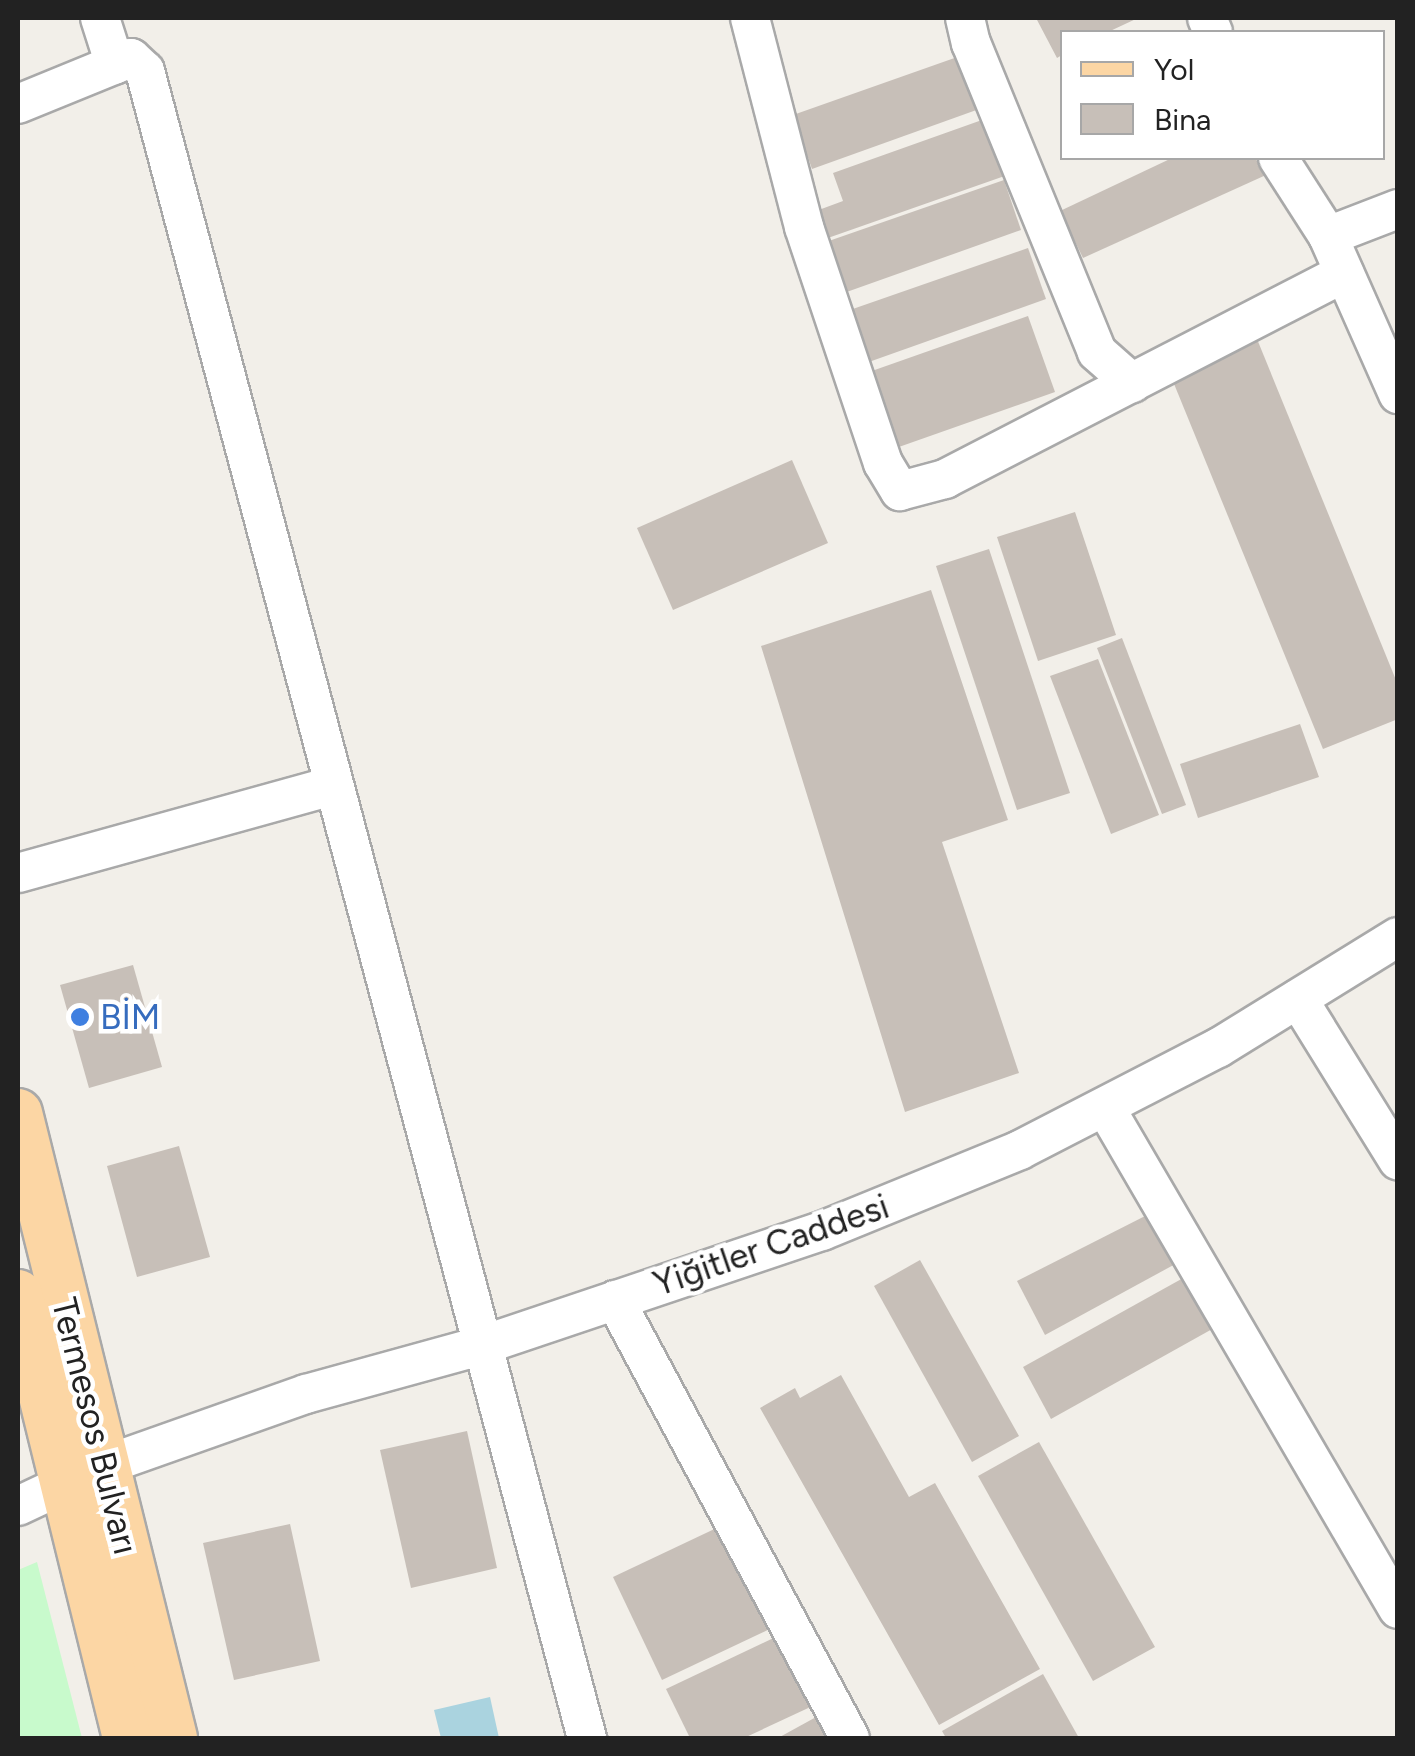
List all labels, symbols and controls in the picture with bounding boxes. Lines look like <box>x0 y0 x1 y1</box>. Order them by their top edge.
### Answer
legend <box>1060 30 1385 160</box>
text: Yol <box>1154 51 1194 88</box>
text: Bina <box>1154 101 1211 138</box>
place label: BİM <box>100 996 160 1038</box>
marker: BİM <box>69 1006 91 1028</box>
street label: Yiğitler Caddesi <box>648 1185 894 1305</box>
street label: Termesos Bulvarı <box>43 1293 147 1559</box>

